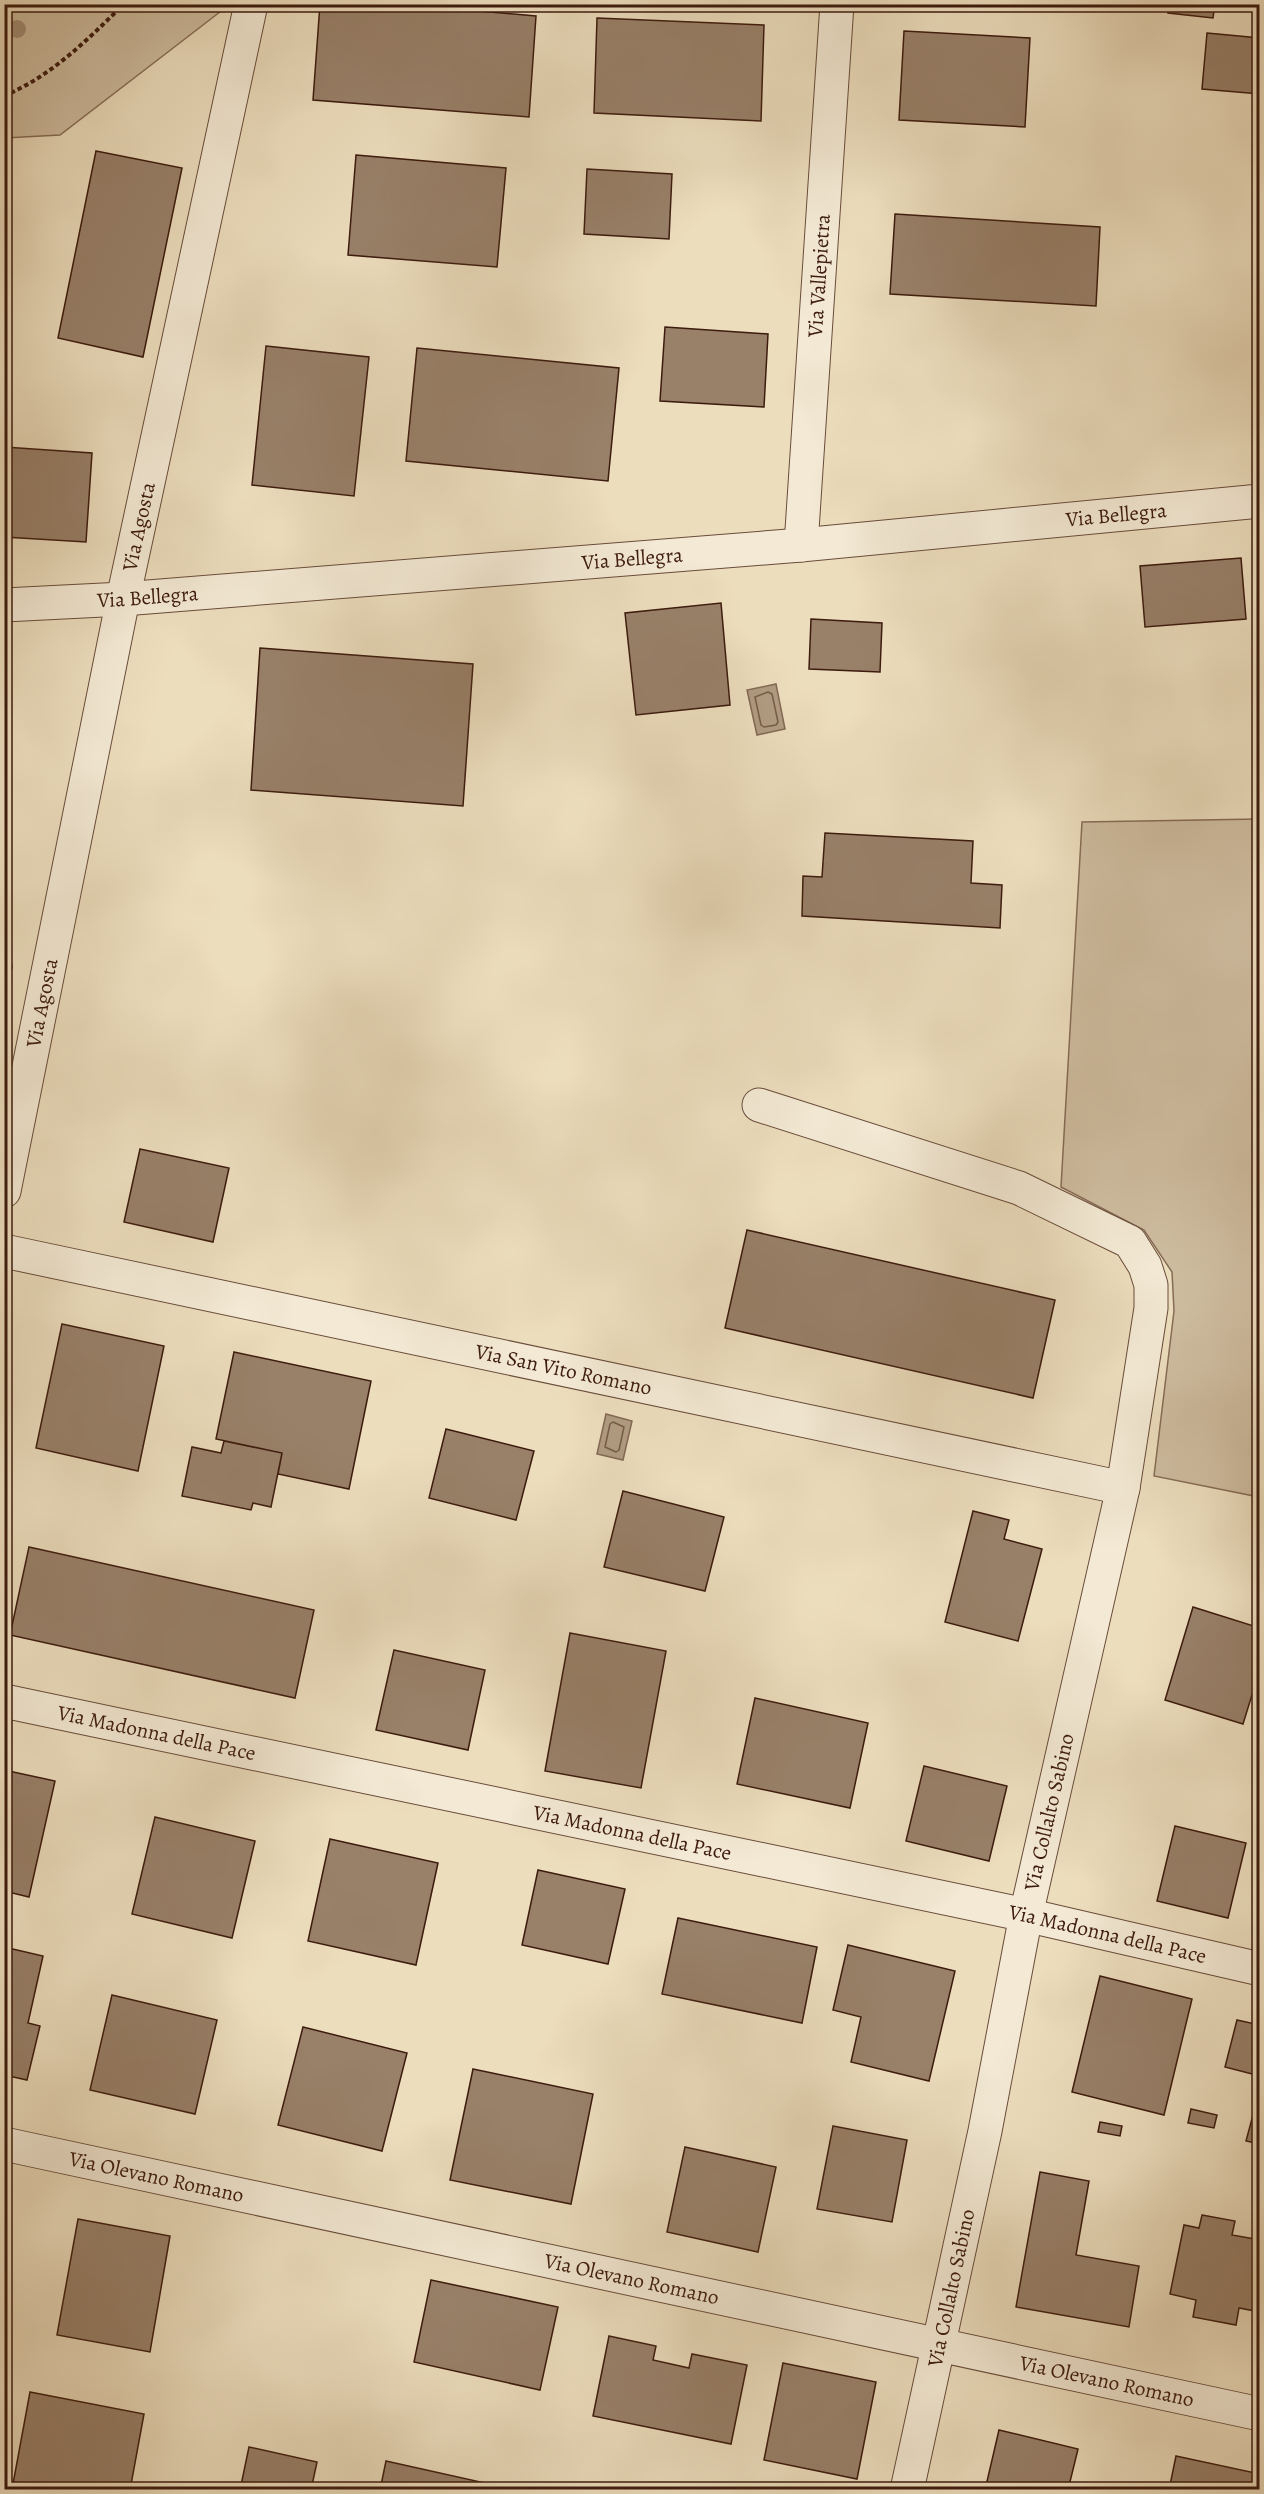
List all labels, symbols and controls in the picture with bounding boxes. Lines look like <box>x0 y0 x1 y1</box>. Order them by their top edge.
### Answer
street label: Via Vallepietra <box>801 213 837 339</box>
street label: Via Agosta <box>115 479 162 575</box>
street label: Via Bellegra <box>1064 496 1168 534</box>
street label: Via Bellegra <box>580 540 684 576</box>
street label: Via Bellegra <box>96 579 200 614</box>
street label: Via Agosta <box>19 956 65 1051</box>
street label: Via San Vito Romano <box>472 1337 654 1402</box>
street label: Via Madonna della Pace <box>54 1698 258 1767</box>
street label: Via Collalto Sabino <box>1017 1731 1081 1894</box>
street label: Via Madonna della Pace <box>530 1798 734 1867</box>
street label: Via Madonna della Pace <box>1005 1898 1209 1970</box>
street label: Via Olevano Romano <box>66 2144 246 2209</box>
street label: Via Collalto Sabino <box>920 2206 981 2371</box>
street label: Via Olevano Romano <box>541 2246 722 2311</box>
street label: Via Olevano Romano <box>1016 2348 1197 2413</box>

